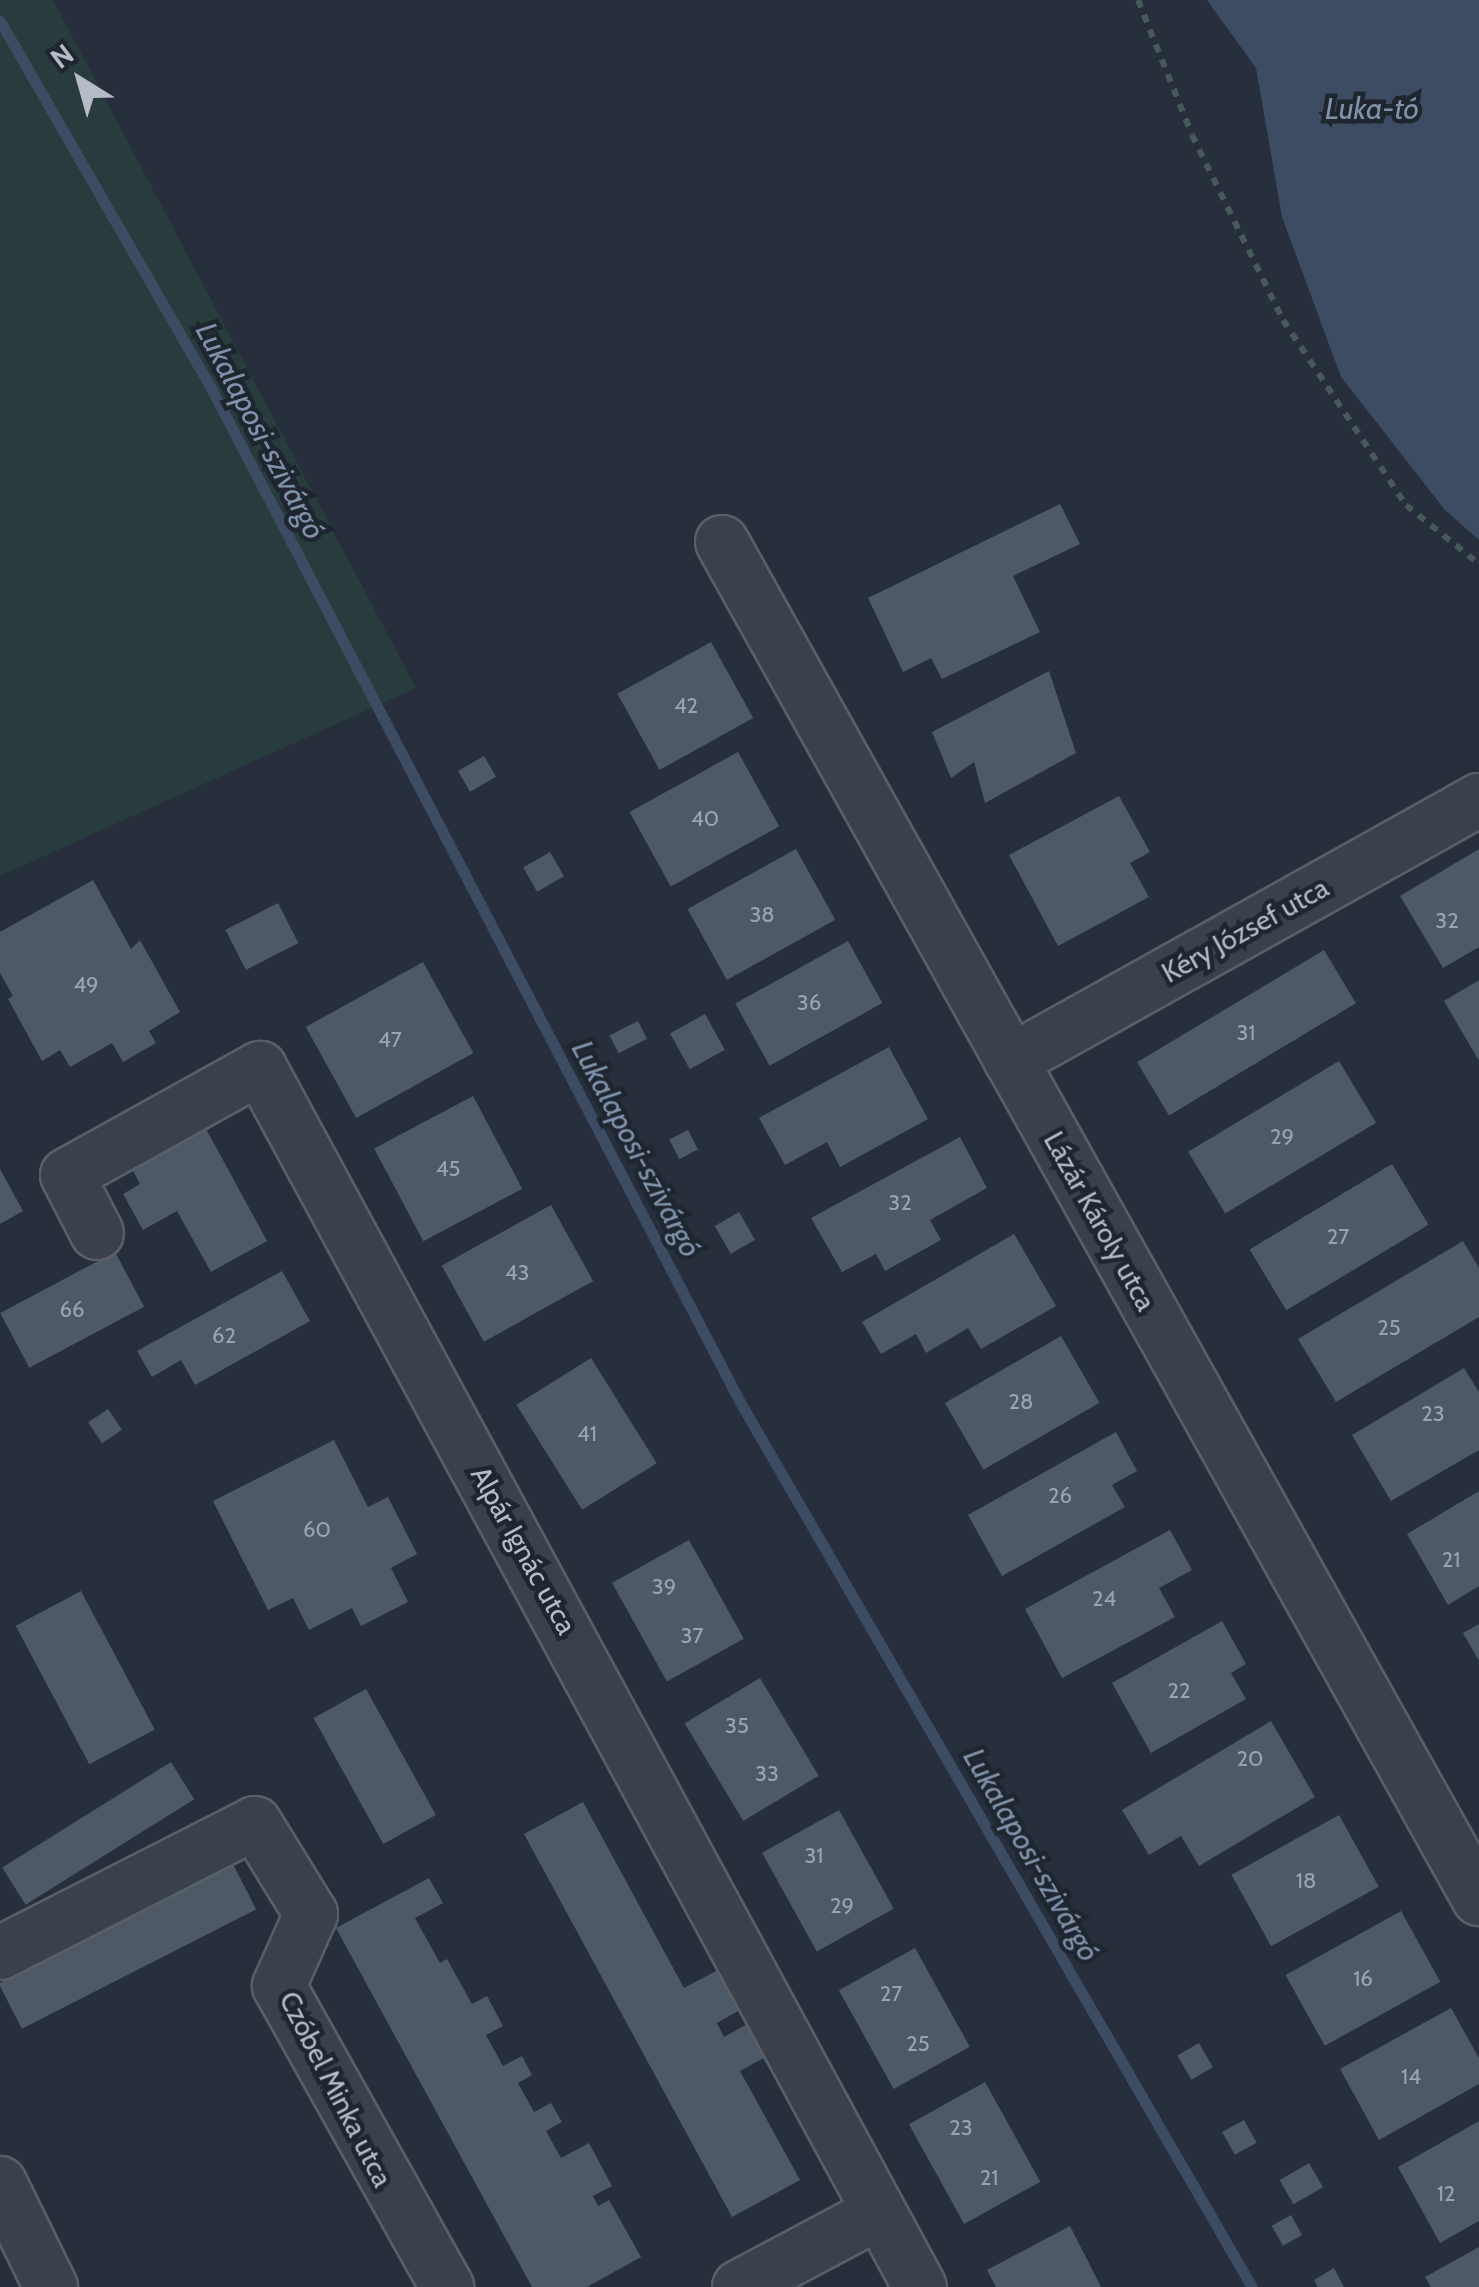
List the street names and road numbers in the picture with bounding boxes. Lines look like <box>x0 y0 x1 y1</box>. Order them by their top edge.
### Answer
street label: Kéry József utca <box>1156 870 1334 990</box>
street label: Lázár Károly utca <box>1037 1126 1163 1316</box>
street label: Alpár Ignác utca <box>464 1460 584 1640</box>
street label: Czóbel Minka utca <box>272 1986 400 2192</box>

